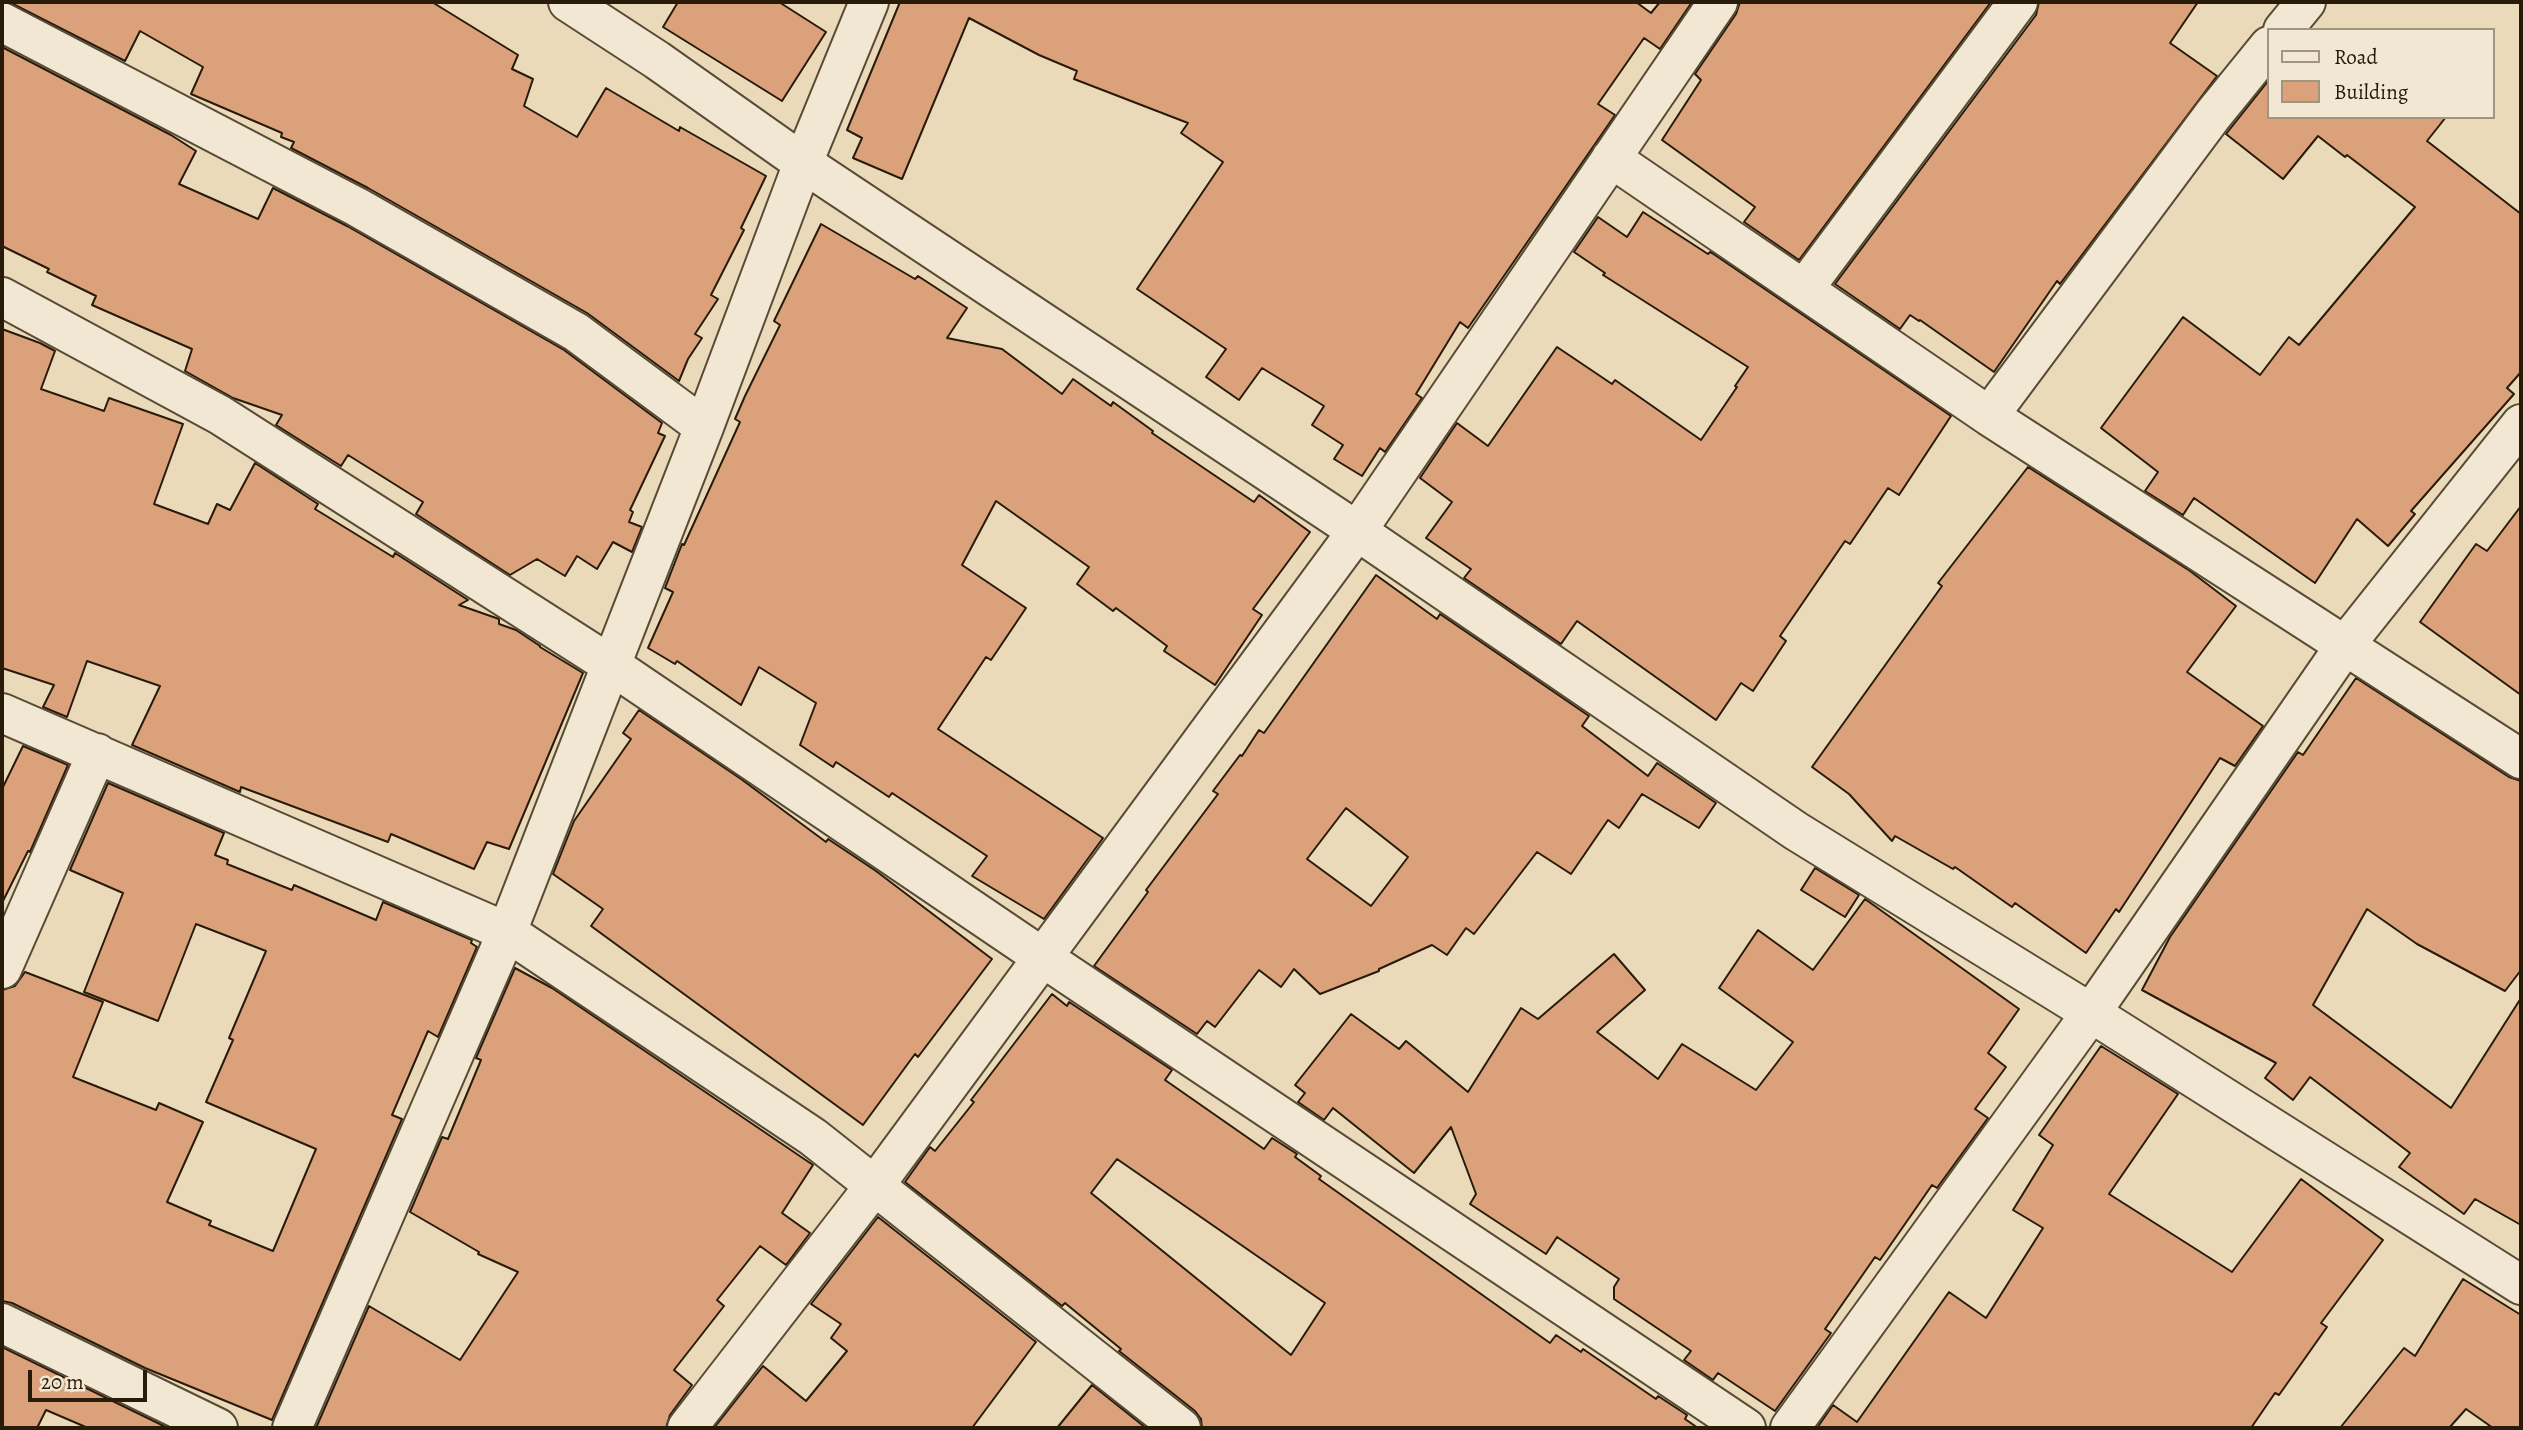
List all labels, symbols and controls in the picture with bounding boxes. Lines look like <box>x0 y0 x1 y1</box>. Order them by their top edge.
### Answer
legend <box>2268 28 2495 119</box>
text: Road <box>2334 43 2378 71</box>
text: Building <box>2334 78 2408 106</box>
scale bar <box>32 1356 150 1400</box>
text: 20 m <box>41 1368 84 1396</box>

